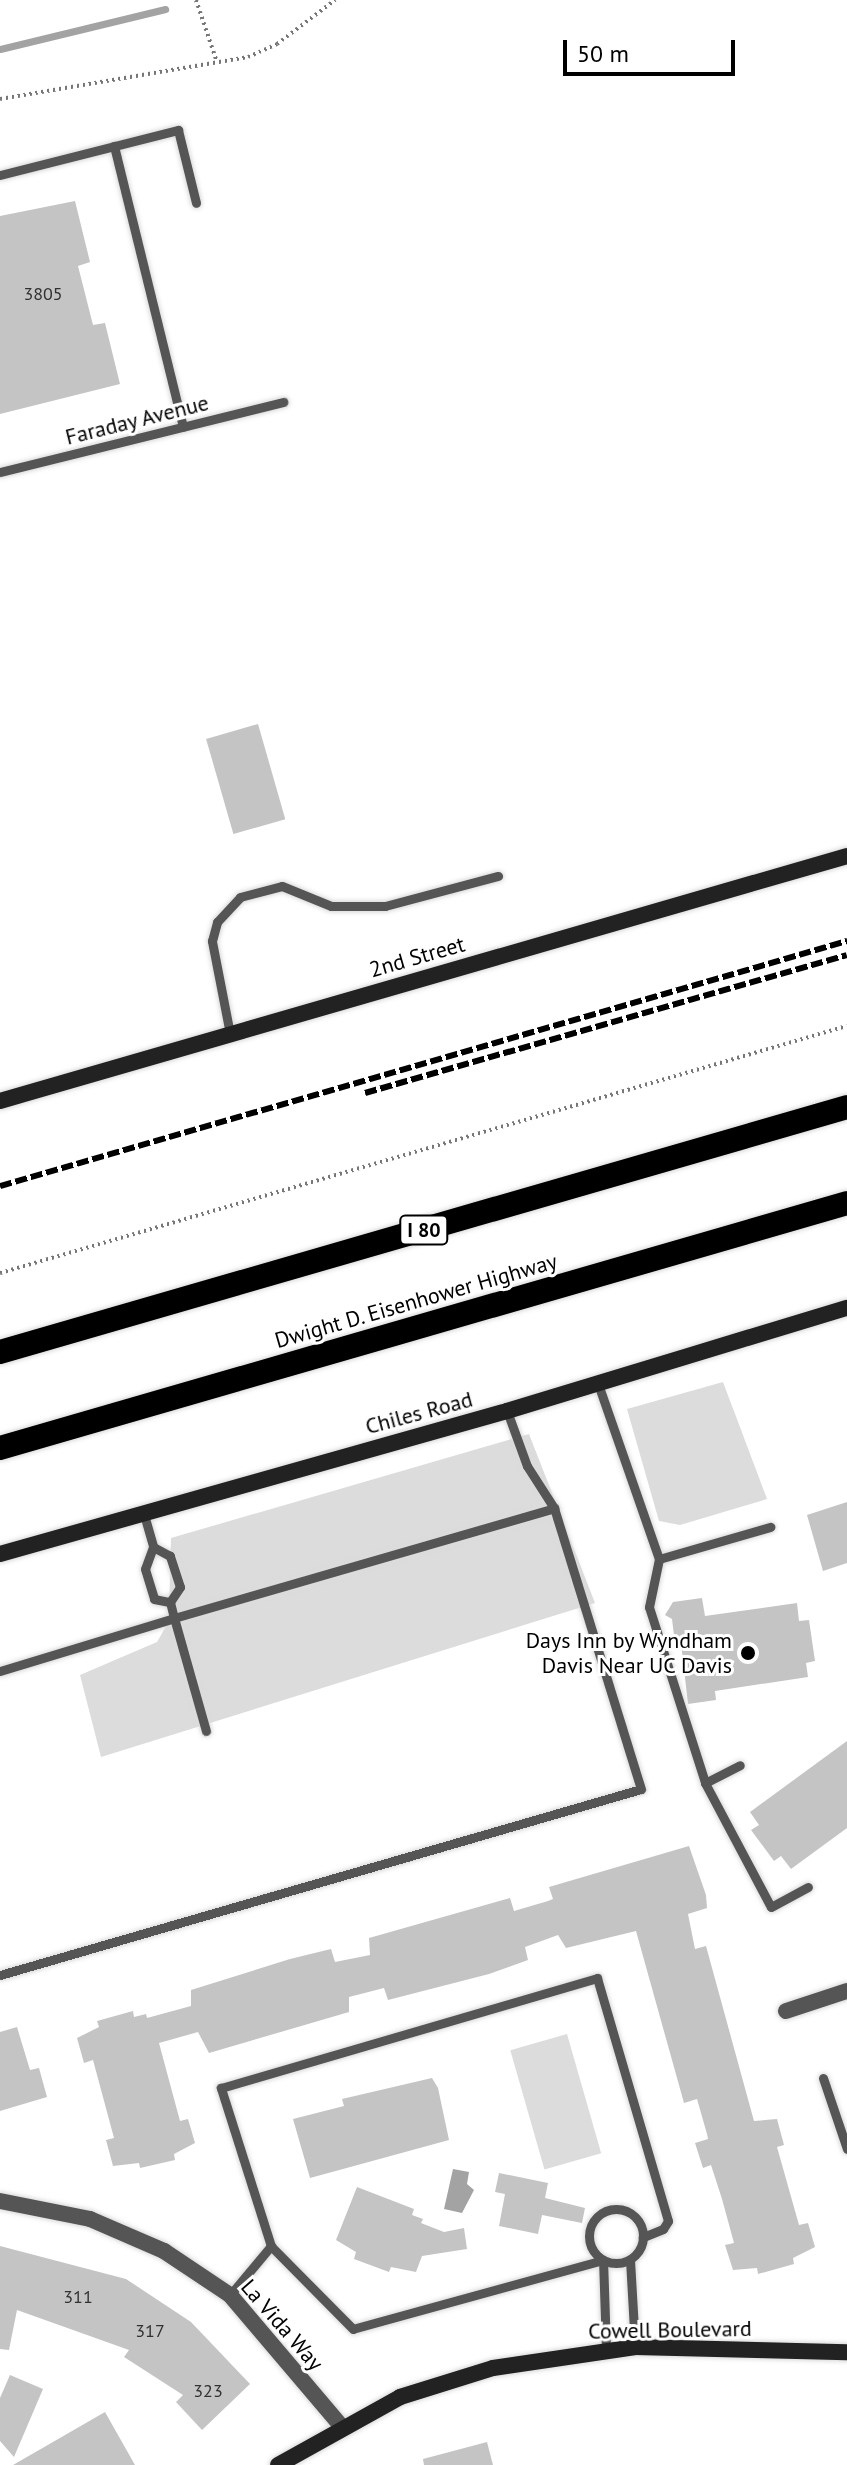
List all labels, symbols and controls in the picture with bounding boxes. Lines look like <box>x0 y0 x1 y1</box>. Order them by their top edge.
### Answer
scale bar <box>567 24 739 74</box>
text: 50 m <box>577 38 629 69</box>
house number: 3805 <box>23 283 63 305</box>
street label: Faraday Avenue <box>62 389 212 451</box>
street label: 2nd Street <box>366 931 468 983</box>
road number: I 80 <box>398 1214 450 1246</box>
street label: Dwight D. Eisenhower Highway <box>271 1248 561 1354</box>
street label: Chiles Road <box>363 1386 475 1440</box>
place label: Days Inn by Wyndham Davis Near UC Davis <box>524 1627 732 1678</box>
marker: Days Inn by Wyndham Davis Near UC Davis <box>739 1644 757 1662</box>
street label: La Vida Way <box>235 2274 329 2376</box>
house number: 311 <box>63 2286 93 2308</box>
street label: Cowell Boulevard <box>588 2315 752 2345</box>
house number: 317 <box>135 2320 165 2342</box>
house number: 323 <box>193 2380 223 2402</box>

